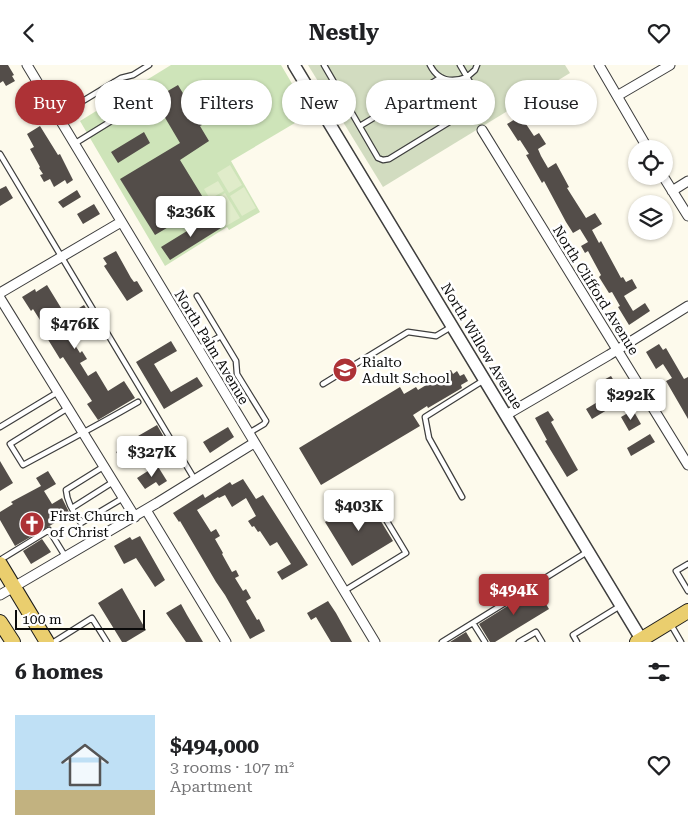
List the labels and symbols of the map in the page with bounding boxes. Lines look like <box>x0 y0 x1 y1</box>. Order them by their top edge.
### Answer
pin: $236K <box>156 195 226 238</box>
street label: North Clifford Avenue <box>550 222 643 358</box>
street label: North Willow Avenue <box>438 280 526 412</box>
street label: North Palm Avenue <box>172 287 253 407</box>
pin: $476K <box>40 307 110 350</box>
place label: Rialto Adult School <box>362 354 451 386</box>
school or university icon: Rialto Adult School <box>332 357 358 383</box>
pin: $292K <box>596 379 666 421</box>
pin: $327K <box>117 435 187 478</box>
pin: $403K <box>324 489 394 532</box>
place label: First Church of Christ <box>50 508 134 540</box>
church icon: First Church of Christ <box>19 511 45 537</box>
pin: $494K <box>479 573 549 616</box>
scale bar <box>15 607 145 630</box>

